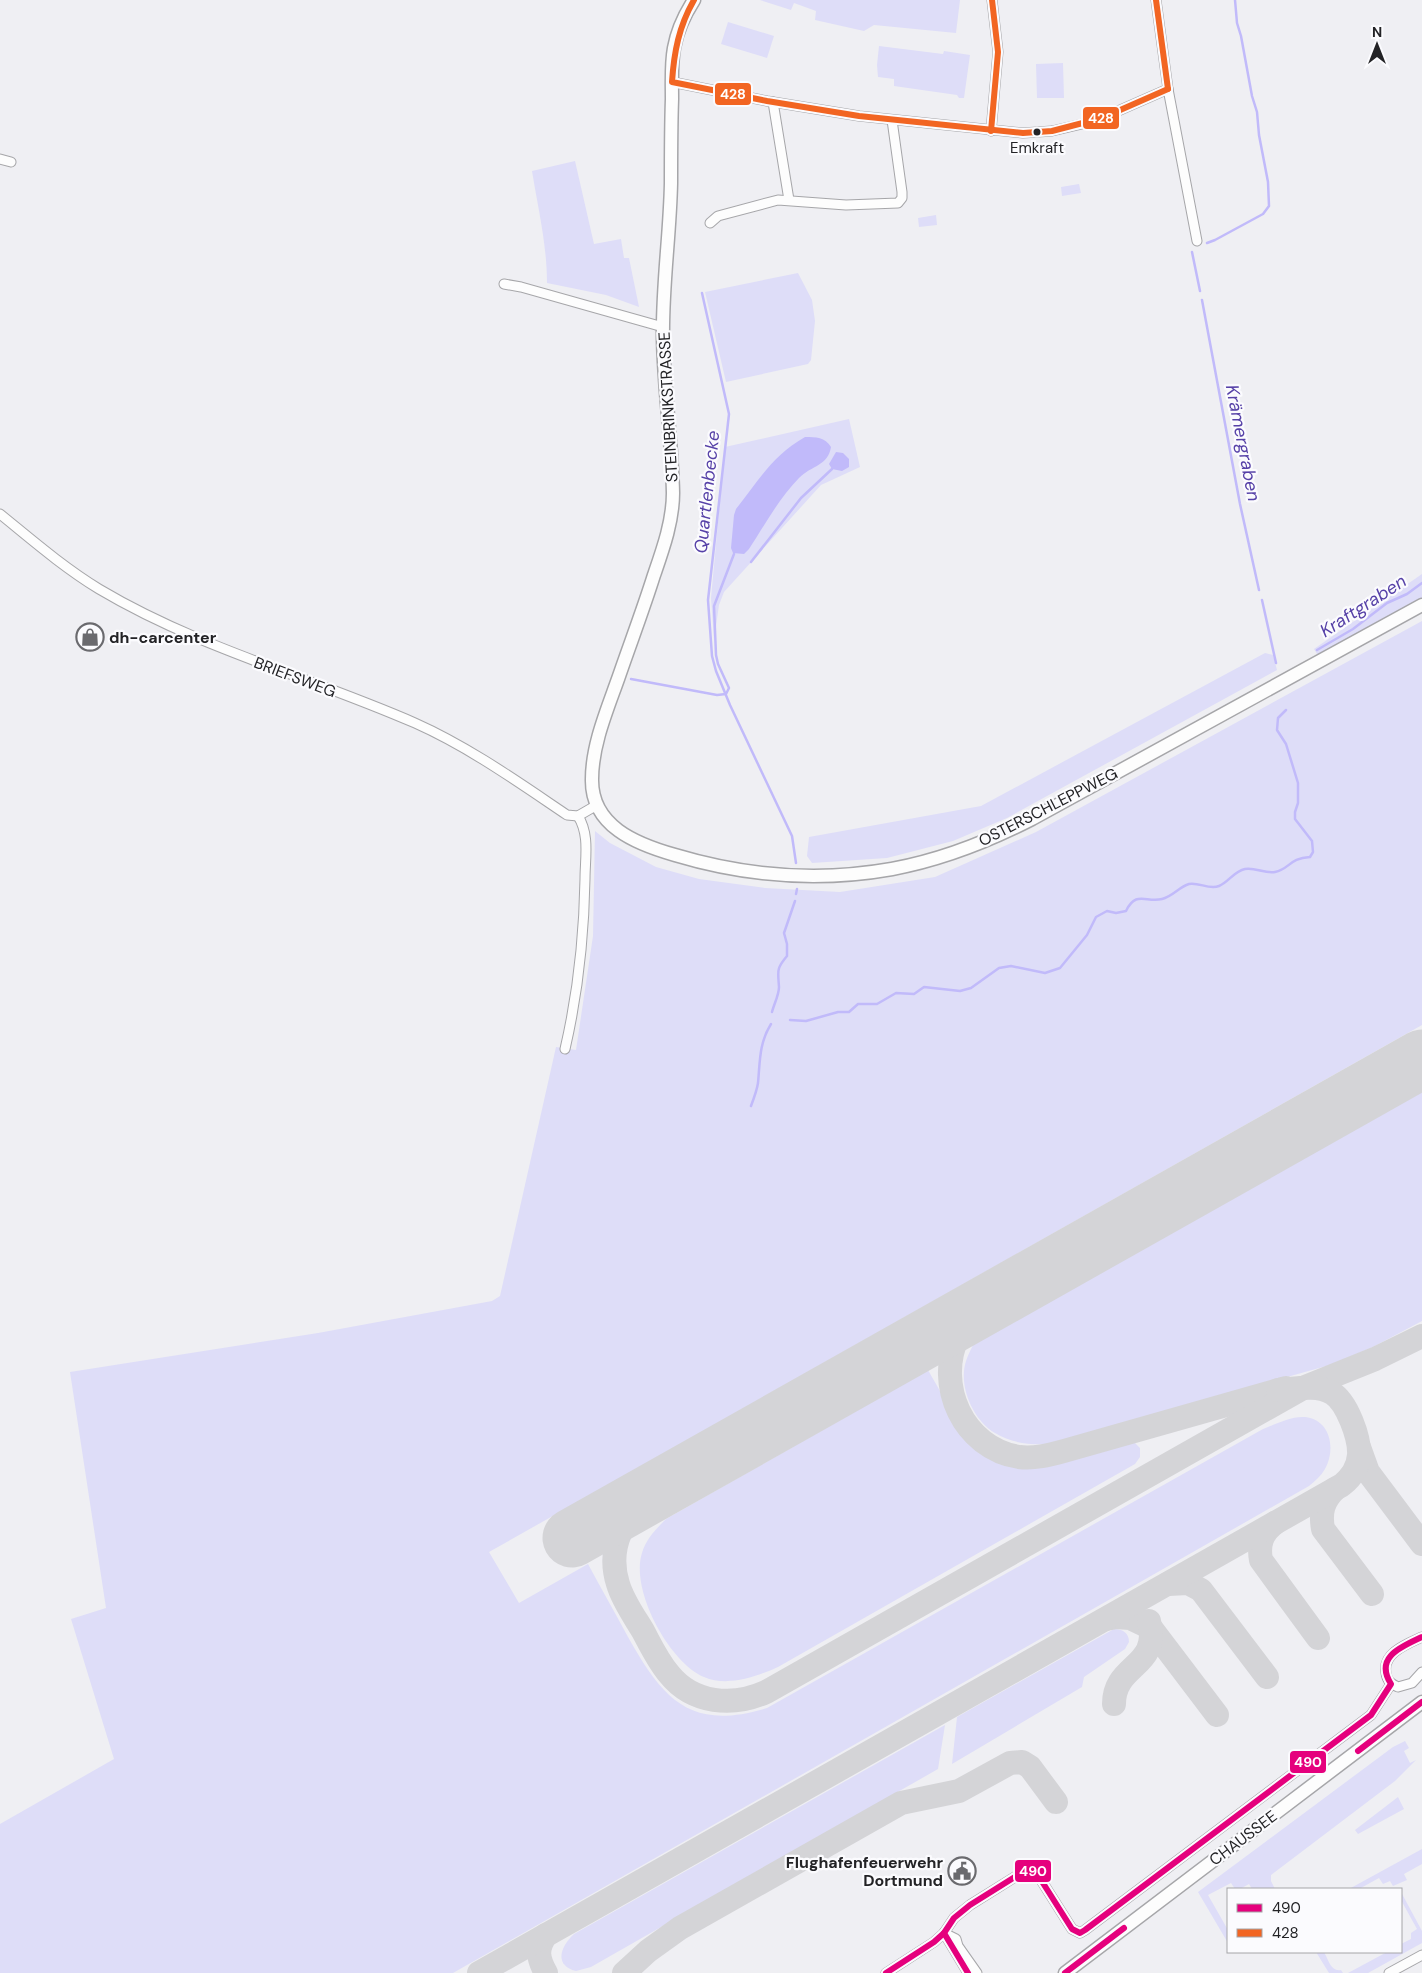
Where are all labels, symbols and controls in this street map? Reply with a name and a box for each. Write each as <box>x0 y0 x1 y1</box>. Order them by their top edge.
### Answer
north arrow <box>1352 20 1402 70</box>
text: N <box>1372 23 1382 41</box>
line badge: 428 <box>714 82 752 106</box>
text: 428 <box>720 85 746 103</box>
line badge: 428 <box>1082 106 1120 130</box>
text: 428 <box>1088 109 1114 127</box>
marker: Emkraft <box>1032 127 1042 137</box>
place label: Emkraft <box>1010 138 1064 158</box>
street label: STEINBRINKSTRASSE <box>654 331 682 483</box>
water label: Krämergraben <box>1220 383 1266 503</box>
water label: Quartlenbecke <box>689 429 725 555</box>
water label: Kraftgraben <box>1315 569 1411 643</box>
shop icon: dh-carcenter <box>75 622 105 652</box>
place label: dh-carcenter <box>109 627 217 648</box>
street label: BRIEFSWEG <box>251 652 339 702</box>
street label: OSTERSCHLEPPWEG <box>975 763 1121 851</box>
line badge: 490 <box>1289 1750 1327 1774</box>
text: 490 <box>1294 1753 1322 1771</box>
street label: CHAUSSEE <box>1205 1806 1281 1870</box>
place label: Flughafenfeuerwehr Dortmund <box>786 1852 943 1891</box>
public building icon: Flughafenfeuerwehr Dortmund <box>947 1856 977 1886</box>
line badge: 490 <box>1014 1859 1052 1883</box>
text: 490 <box>1019 1862 1047 1880</box>
legend <box>1227 1888 1402 1953</box>
text: 490 <box>1272 1898 1301 1918</box>
text: 428 <box>1272 1923 1299 1943</box>

